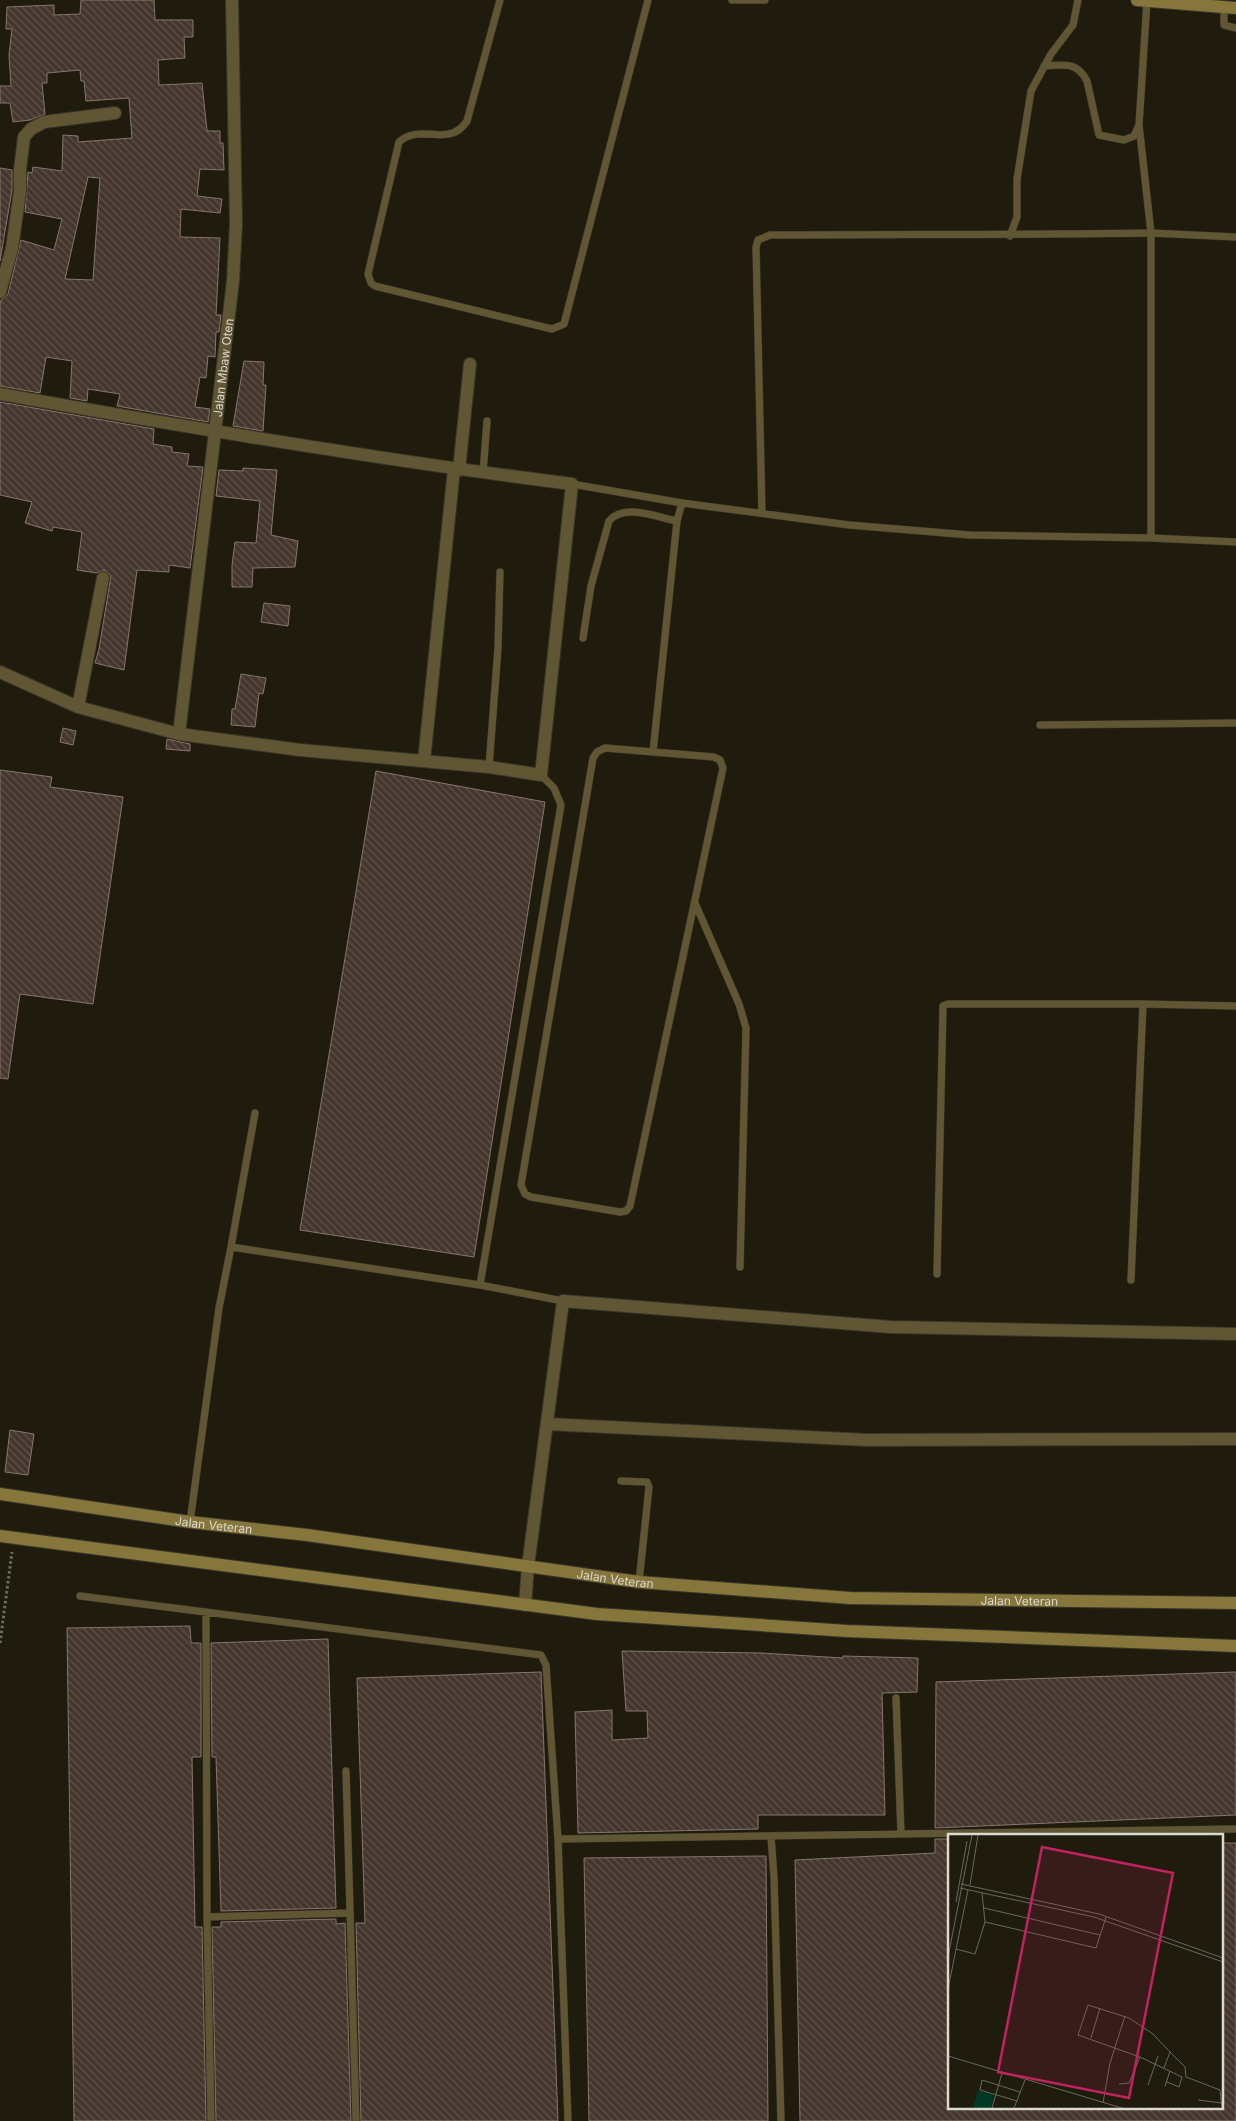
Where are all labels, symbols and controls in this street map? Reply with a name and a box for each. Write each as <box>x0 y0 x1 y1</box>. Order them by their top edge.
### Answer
street label: Jalan Mbaw Oten <box>209 318 236 418</box>
street label: Jalan Veteran <box>174 1512 253 1536</box>
street label: Jalan Veteran <box>576 1566 654 1591</box>
street label: Jalan Veteran <box>980 1592 1058 1608</box>
inset map <box>948 1834 1224 2108</box>

